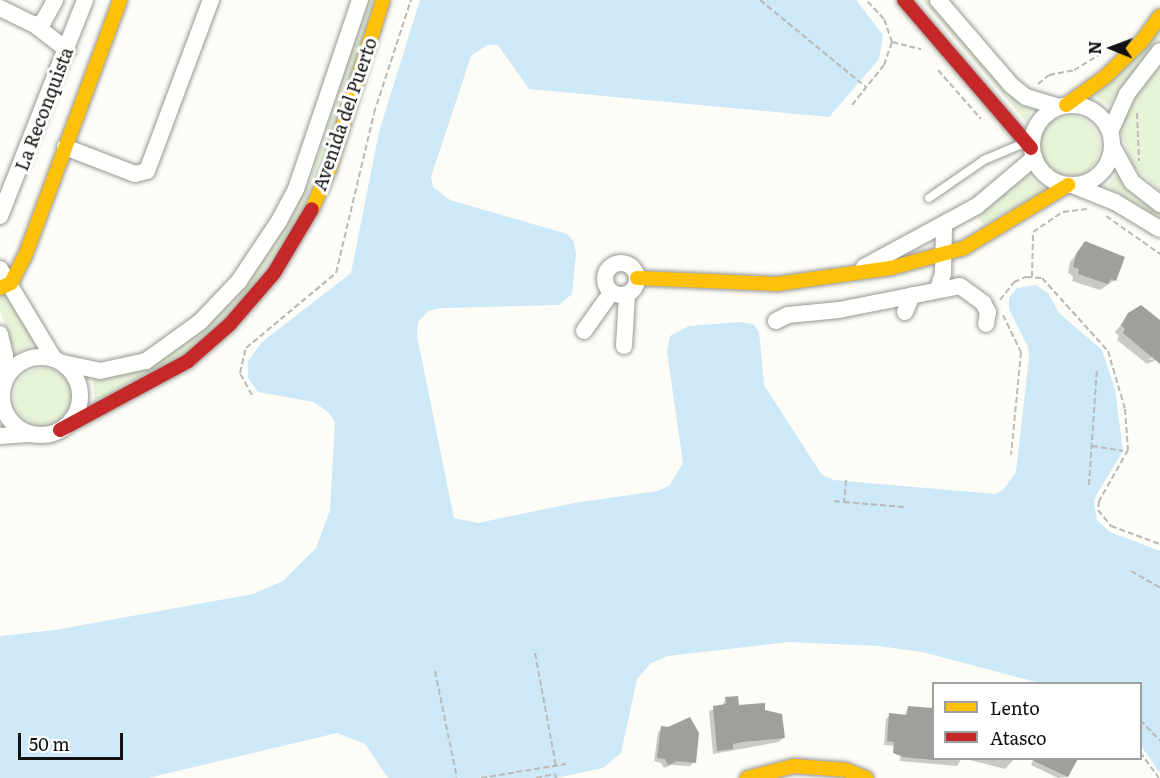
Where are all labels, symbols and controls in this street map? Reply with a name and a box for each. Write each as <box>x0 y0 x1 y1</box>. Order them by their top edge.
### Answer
north arrow <box>1082 18 1142 78</box>
street label: Avenida del Puerto <box>309 35 381 193</box>
text: N <box>1082 41 1106 55</box>
street label: La Reconquista <box>11 44 77 174</box>
legend <box>932 682 1142 760</box>
text: Lento <box>990 694 1040 721</box>
scale bar <box>21 721 126 759</box>
text: Atasco <box>990 724 1047 751</box>
text: 50 m <box>29 730 70 757</box>

